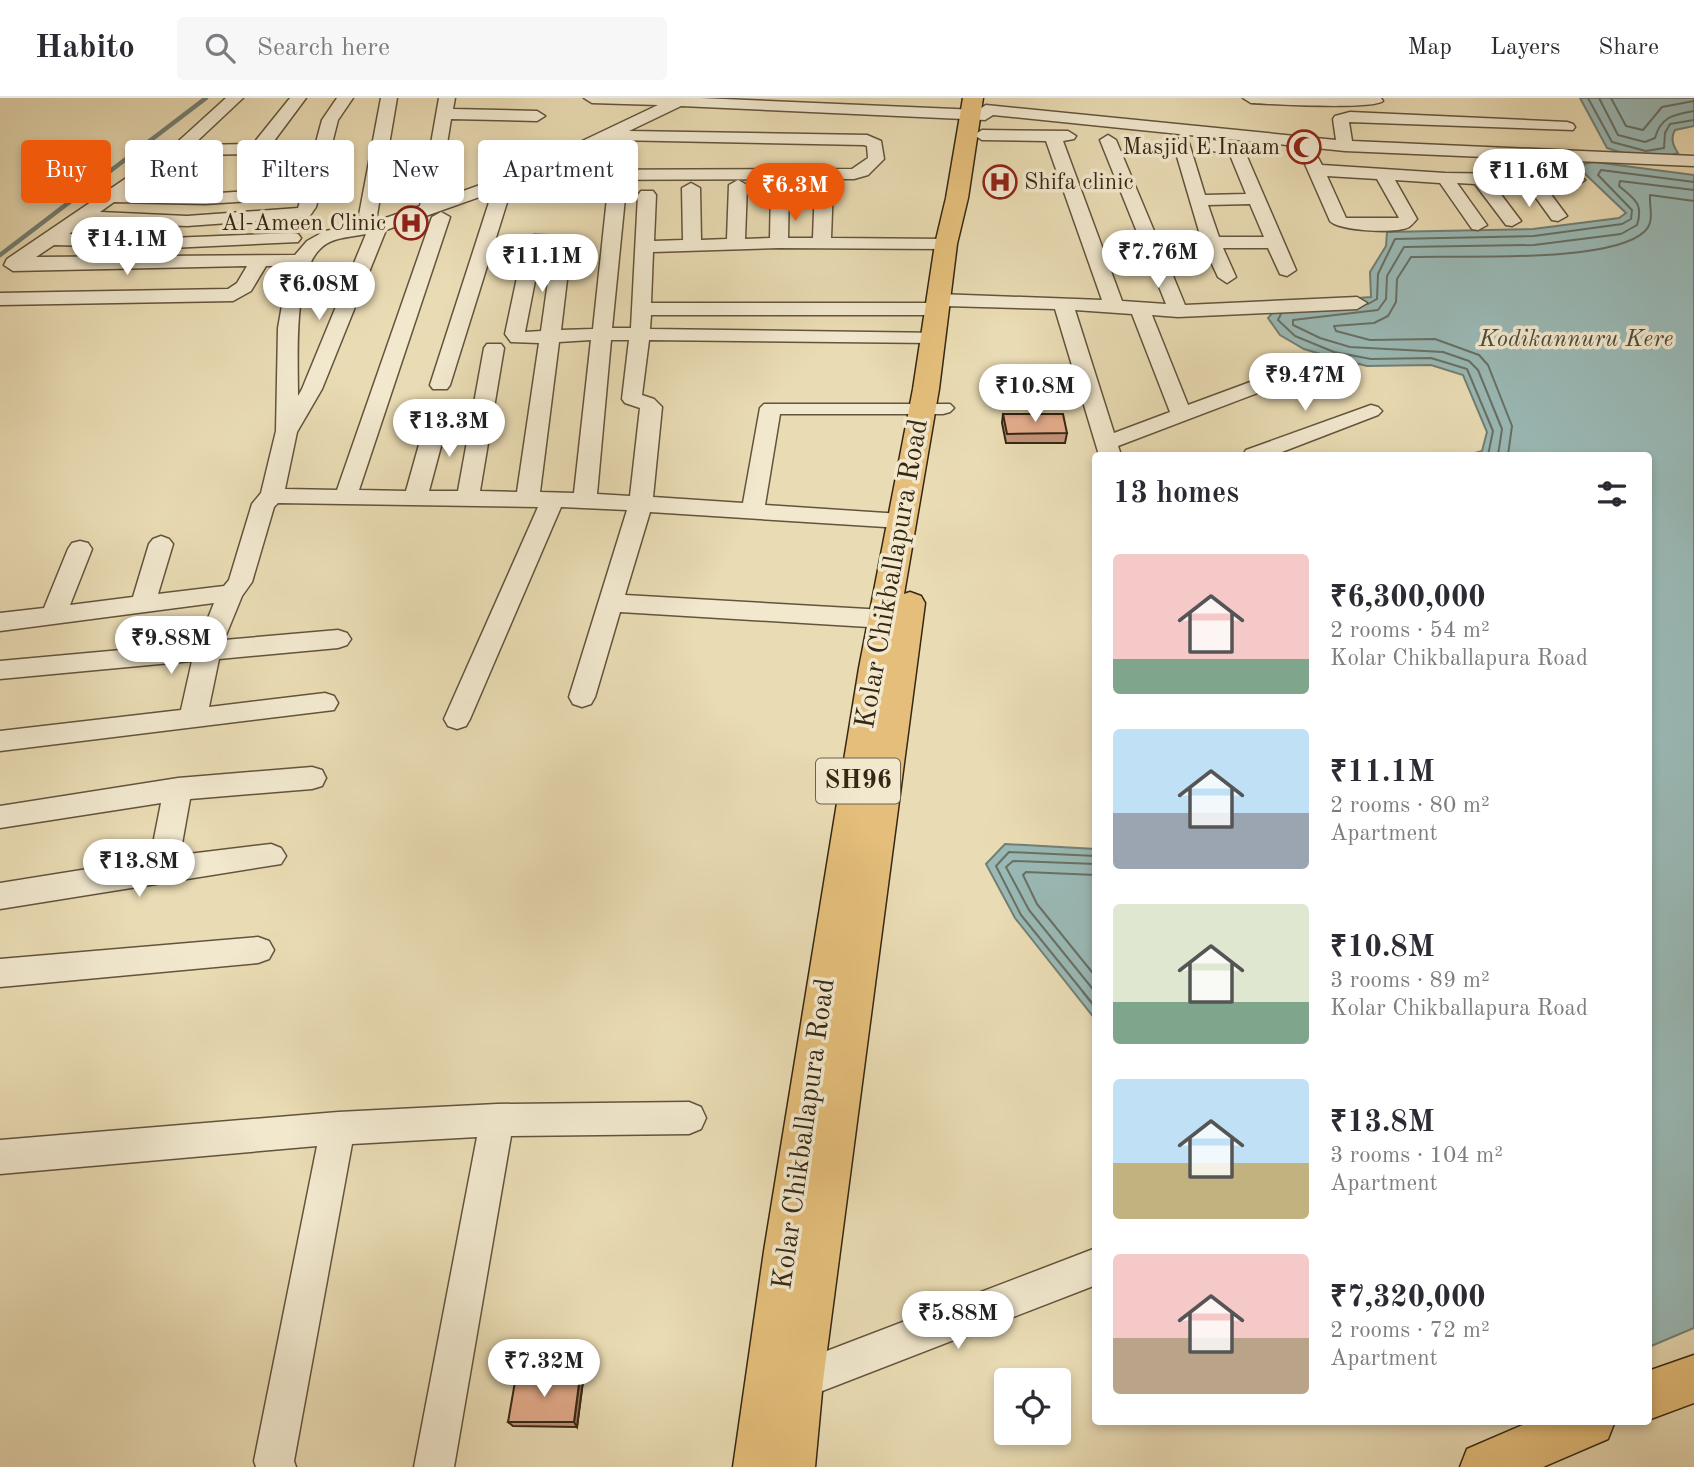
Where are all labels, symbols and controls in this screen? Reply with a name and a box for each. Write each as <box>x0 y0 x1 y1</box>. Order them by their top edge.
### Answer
search box <box>177 17 667 80</box>
icon: search <box>201 29 239 67</box>
text: Habito <box>35 32 135 65</box>
text: Search here <box>257 35 390 61</box>
text: Map <box>1408 36 1452 60</box>
text: Layers <box>1490 36 1560 60</box>
text: Share <box>1598 36 1659 60</box>
mosque icon: Masjid E Inaam <box>1285 128 1323 166</box>
place label: Masjid E Inaam <box>1123 136 1280 159</box>
chip: Buy <box>21 140 111 203</box>
chip: Rent <box>125 140 223 203</box>
chip: Filters <box>237 140 354 203</box>
chip: New <box>368 140 464 203</box>
chip: Apartment <box>478 140 638 203</box>
pin: ₹11.6M <box>1472 150 1586 209</box>
text: ₹11.6M <box>1489 160 1569 183</box>
hospital icon: Shifa clinic <box>981 163 1019 201</box>
pin: ₹6.3M <box>746 164 844 223</box>
place label: Shifa clinic <box>1024 171 1133 194</box>
text: ₹6.3M <box>762 174 828 197</box>
hospital icon: Al-Ameen Clinic <box>392 204 430 242</box>
place label: Al-Ameen Clinic <box>221 212 386 235</box>
pin: ₹14.1M <box>70 218 184 277</box>
text: ₹14.1M <box>87 228 167 251</box>
pin: ₹7.76M <box>1101 230 1215 290</box>
pin: ₹11.1M <box>485 234 599 294</box>
text: ₹7.76M <box>1118 241 1198 264</box>
text: ₹11.1M <box>502 245 582 268</box>
pin: ₹6.08M <box>262 262 376 322</box>
text: ₹6.08M <box>279 273 359 296</box>
water label: Kodikannuru Kere <box>1478 328 1674 352</box>
pin: ₹9.47M <box>1248 354 1362 413</box>
pin: ₹10.8M <box>978 364 1092 424</box>
text: ₹9.47M <box>1265 364 1345 387</box>
text: ₹10.8M <box>995 375 1075 398</box>
pin: ₹13.3M <box>392 400 506 459</box>
text: ₹13.3M <box>409 410 489 433</box>
street label: Kolar Chikballapura Road <box>852 417 934 731</box>
icon: filters <box>1593 475 1631 513</box>
text: 13 homes <box>1113 479 1239 509</box>
icon: home <box>1169 582 1253 666</box>
text: ₹6,300,000 <box>1330 583 1486 613</box>
pin: ₹9.88M <box>114 616 228 676</box>
text: 2 rooms · 54 m² <box>1330 619 1490 642</box>
text: ₹9.88M <box>131 627 211 650</box>
text: Kolar Chikballapura Road <box>1330 647 1588 670</box>
icon: home <box>1169 757 1253 841</box>
road number: SH96 <box>816 758 900 804</box>
text: ₹11.1M <box>1330 758 1434 788</box>
text: 2 rooms · 80 m² <box>1330 794 1490 817</box>
text: Apartment <box>1330 822 1438 845</box>
pin: ₹13.8M <box>82 840 196 899</box>
text: ₹13.8M <box>99 850 179 873</box>
icon: home <box>1169 932 1253 1016</box>
text: ₹10.8M <box>1330 933 1434 963</box>
text: 3 rooms · 89 m² <box>1330 969 1490 992</box>
street label: Kolar Chikballapura Road <box>769 977 841 1291</box>
text: Kolar Chikballapura Road <box>1330 997 1588 1020</box>
icon: home <box>1169 1107 1253 1191</box>
text: ₹13.8M <box>1330 1108 1434 1138</box>
text: 3 rooms · 104 m² <box>1330 1144 1503 1167</box>
text: Apartment <box>1330 1172 1438 1195</box>
icon: home <box>1169 1282 1253 1366</box>
text: ₹7,320,000 <box>1330 1283 1486 1313</box>
pin: ₹5.88M <box>901 1292 1015 1351</box>
text: ₹5.88M <box>918 1302 998 1325</box>
text: 2 rooms · 72 m² <box>1330 1319 1490 1342</box>
pin: ₹7.32M <box>487 1340 601 1399</box>
text: Apartment <box>1330 1347 1438 1370</box>
text: ₹7.32M <box>504 1350 584 1373</box>
map controls <box>994 1368 1071 1445</box>
button: locate <box>994 1368 1071 1445</box>

